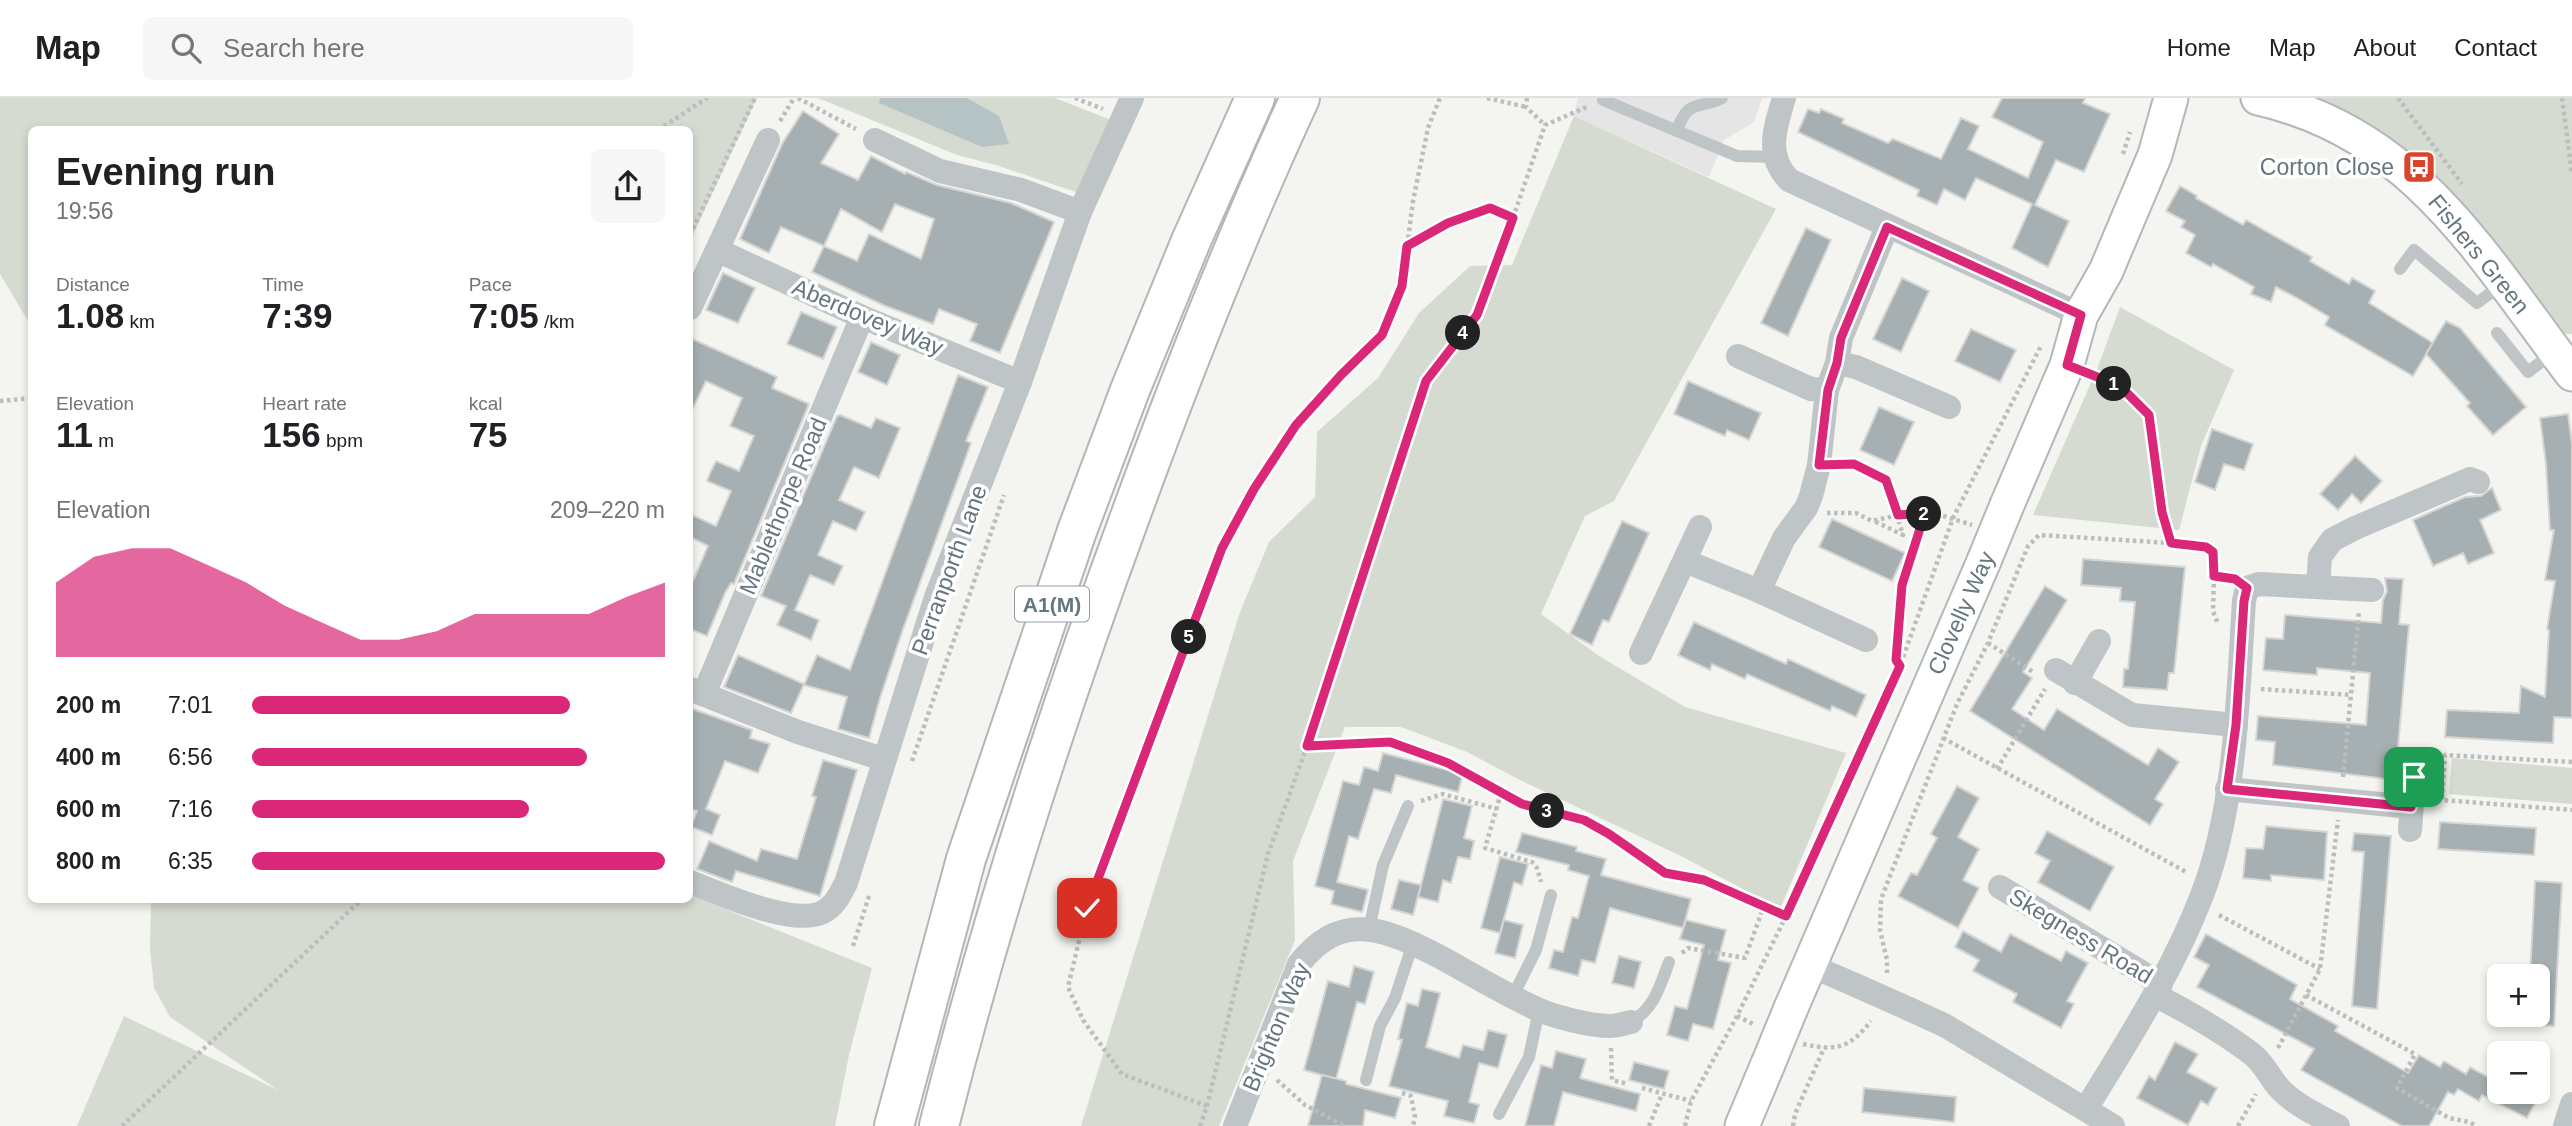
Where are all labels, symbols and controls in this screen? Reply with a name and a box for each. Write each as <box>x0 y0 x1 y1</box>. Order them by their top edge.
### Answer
search box <box>143 17 633 80</box>
text: Map <box>35 29 101 66</box>
icon: search <box>167 29 205 67</box>
text: Search here <box>223 33 365 63</box>
text: Home <box>2167 34 2231 61</box>
text: Map <box>2269 34 2316 61</box>
text: About <box>2354 34 2416 61</box>
text: Contact <box>2454 34 2537 61</box>
bus stop icon: Corton Close <box>2400 148 2438 186</box>
button: share <box>591 149 665 223</box>
text: Evening run <box>56 151 276 193</box>
place label: Corton Close <box>2260 154 2394 180</box>
street label: Fishers Green <box>2423 189 2535 319</box>
text: 19:56 <box>56 198 114 224</box>
street label: Aberdovey Way <box>789 273 948 361</box>
text: Distance <box>56 274 130 295</box>
text: Time <box>262 274 304 295</box>
text: Pace <box>469 274 512 295</box>
text: 1.08 <box>56 296 124 335</box>
text: 7:39 <box>262 296 332 335</box>
text: 7:05 <box>469 296 539 335</box>
text: km <box>124 311 155 332</box>
text: /km <box>539 311 575 332</box>
pin: 4 <box>1446 316 1480 350</box>
text: 4 <box>1457 322 1468 343</box>
pin: 1 <box>2096 366 2132 402</box>
text: 1 <box>2108 373 2119 394</box>
text: Elevation <box>56 393 134 414</box>
text: Heart rate <box>262 393 347 414</box>
text: kcal <box>469 393 502 414</box>
street label: Mablethorpe Road <box>734 414 832 598</box>
text: 11 <box>56 415 93 454</box>
text: 156 <box>262 415 321 454</box>
text: 75 <box>469 415 508 454</box>
text: m <box>93 430 114 451</box>
text: bpm <box>321 430 363 451</box>
street label: Perranporth Lane <box>906 481 992 659</box>
pin: 2 <box>1906 496 1941 532</box>
text: Elevation <box>56 497 151 523</box>
text: 209–220 m <box>550 497 665 523</box>
text: 2 <box>1918 503 1929 524</box>
street label: Clovelly Way <box>1922 547 2000 679</box>
road number: A1(M) <box>1015 587 1089 622</box>
pin: 5 <box>1172 620 1206 654</box>
text: 5 <box>1183 626 1194 647</box>
text: 200 m <box>56 692 121 718</box>
text: 7:01 <box>168 692 213 718</box>
text: 400 m <box>56 744 121 770</box>
text: 6:56 <box>168 744 213 770</box>
pin <box>2384 747 2444 807</box>
icon: arrive <box>2395 758 2433 796</box>
pin: 3 <box>1530 794 1564 828</box>
text: 600 m <box>56 796 121 822</box>
text: 7:16 <box>168 796 213 822</box>
text: 3 <box>1541 800 1552 821</box>
text: 800 m <box>56 848 121 874</box>
text: 6:35 <box>168 848 213 874</box>
pin <box>1057 878 1117 938</box>
street label: Skegness Road <box>2005 883 2157 989</box>
icon: check <box>1068 889 1106 927</box>
street label: Brighton Way <box>1237 958 1315 1095</box>
map controls <box>2487 964 2550 1104</box>
button: + <box>2487 964 2550 1027</box>
button: − <box>2487 1041 2550 1104</box>

